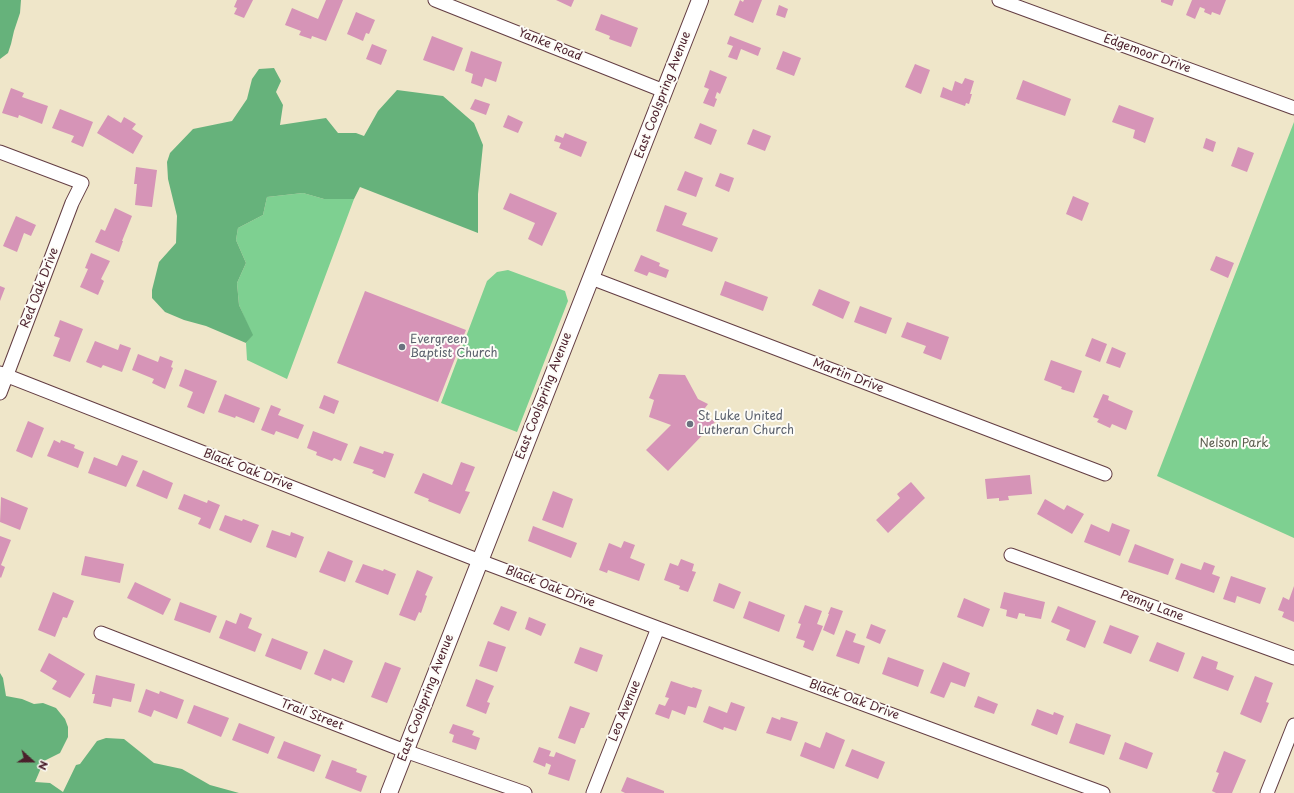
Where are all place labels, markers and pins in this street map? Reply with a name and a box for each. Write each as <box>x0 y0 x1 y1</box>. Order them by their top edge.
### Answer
place label: Evergreen Baptist Church <box>410 333 497 361</box>
marker: Evergreen Baptist Church <box>397 342 407 352</box>
place label: St Luke United Lutheran Church <box>698 410 794 438</box>
marker: St Luke United Lutheran Church <box>685 419 695 429</box>

